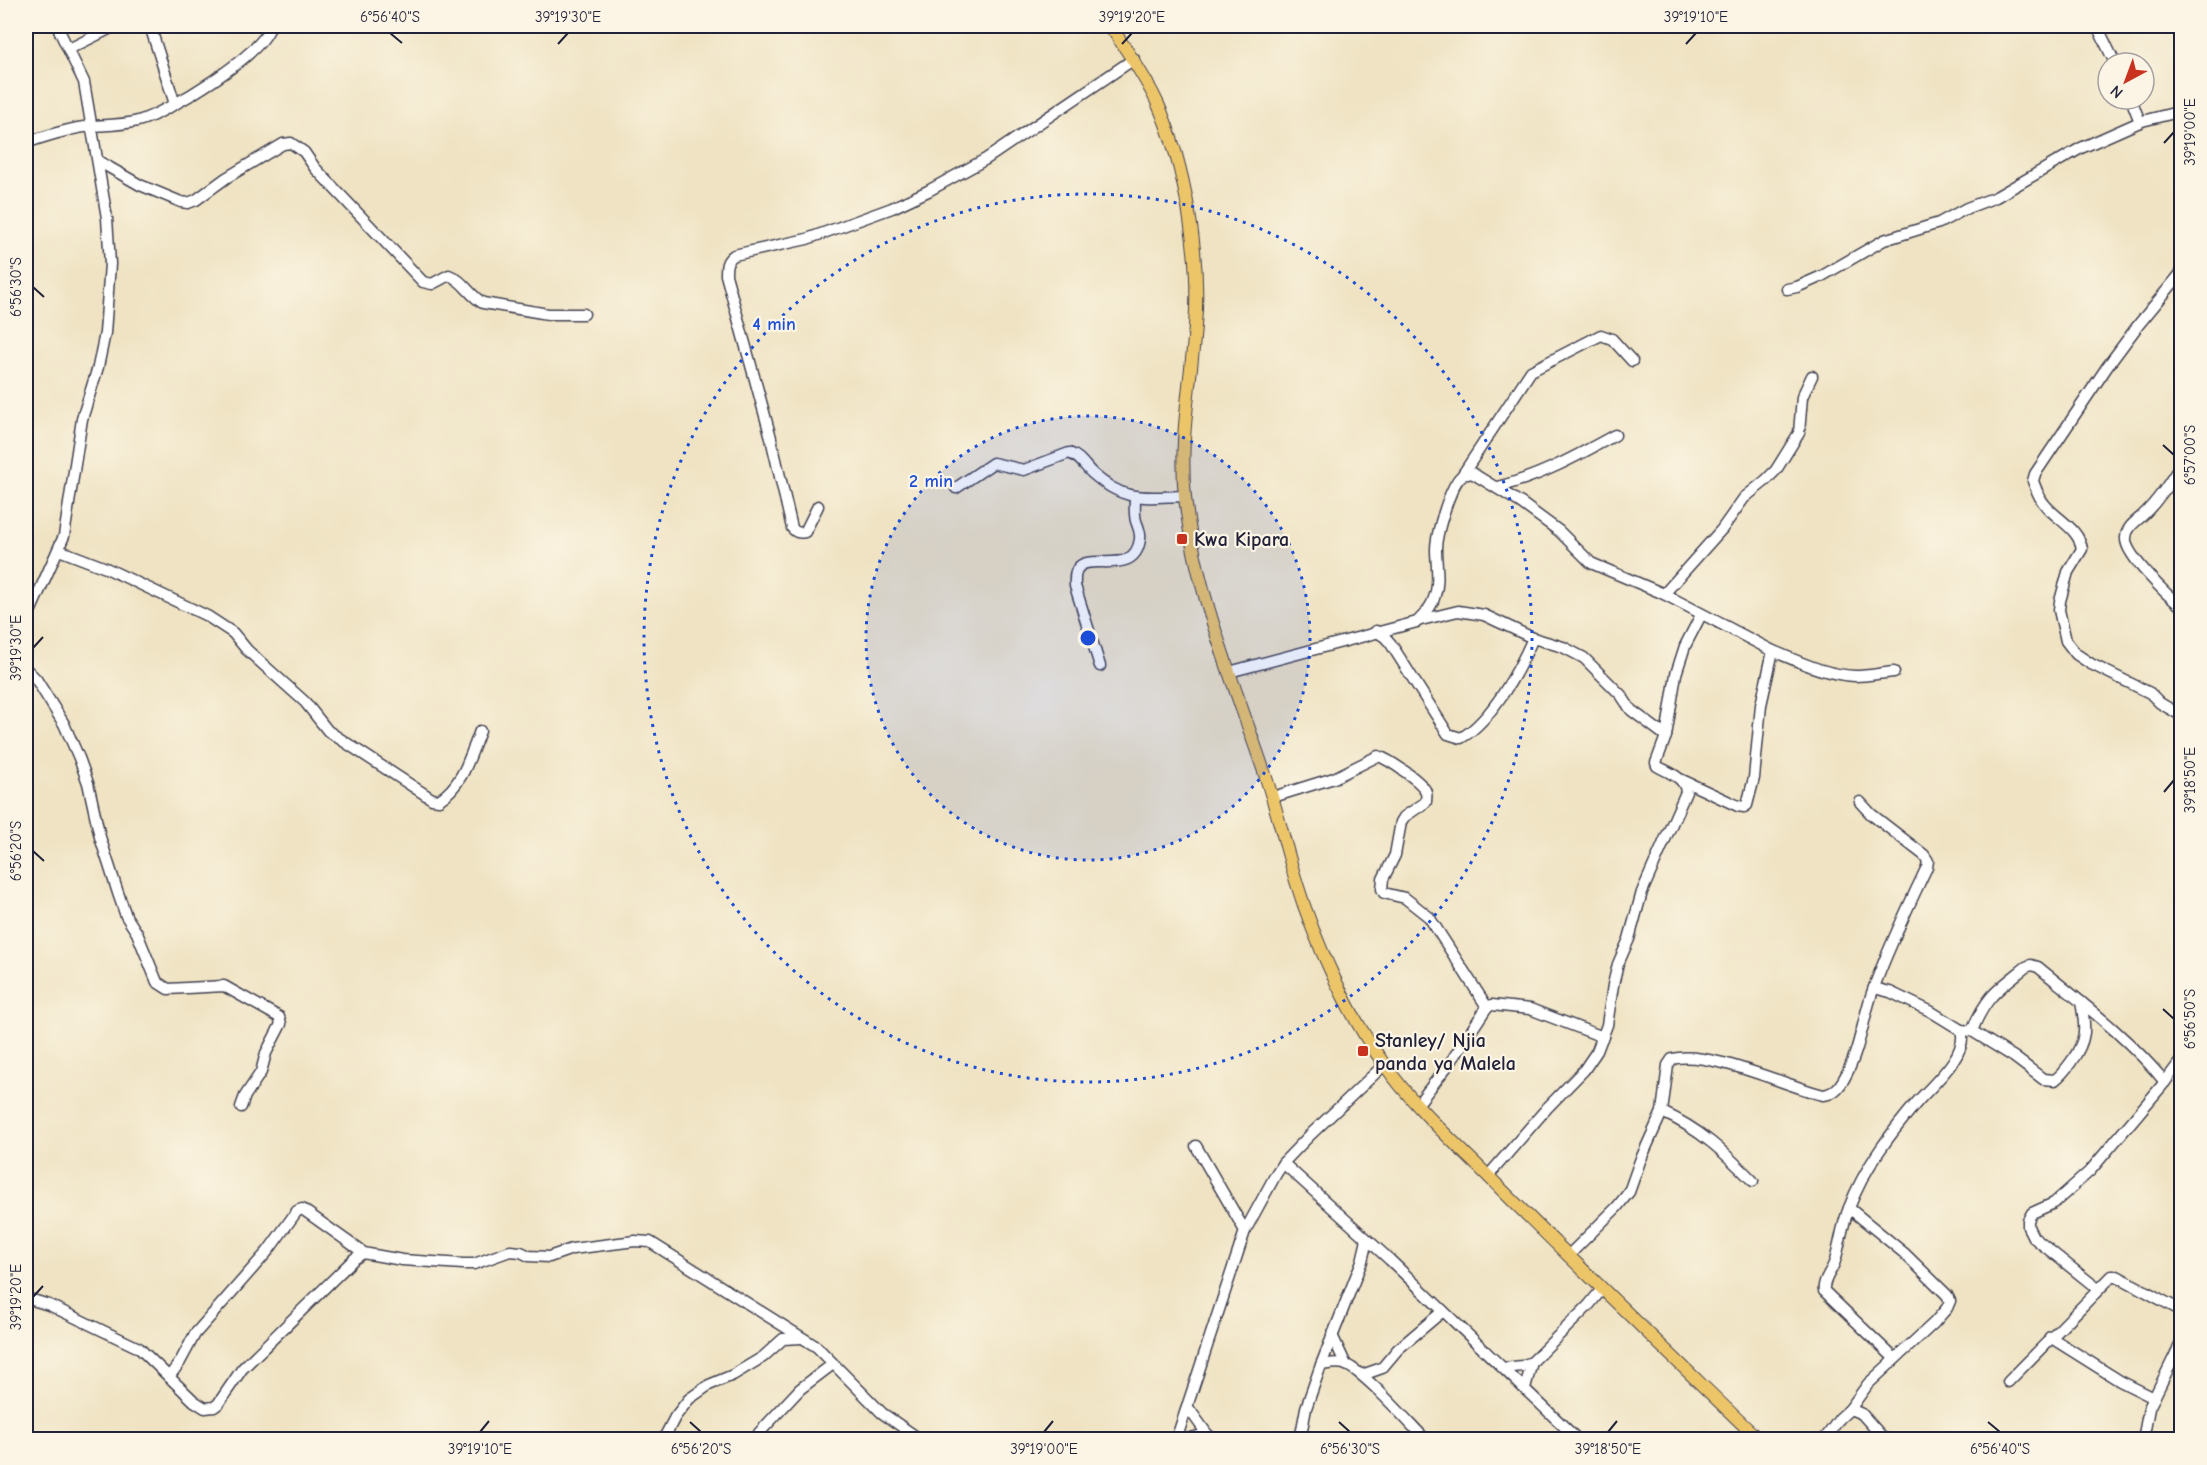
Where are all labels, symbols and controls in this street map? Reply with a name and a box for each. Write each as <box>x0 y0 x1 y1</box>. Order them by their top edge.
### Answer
text: 6°56'40"S <box>360 8 420 26</box>
text: 39°19'30"E <box>535 8 601 26</box>
text: 39°19'20"E <box>1099 8 1165 26</box>
text: 39°19'10"E <box>1664 8 1728 26</box>
north arrow <box>2096 51 2156 111</box>
text: N <box>2107 81 2127 102</box>
text: 39°19'00"E <box>2181 98 2199 166</box>
text: 6°56'30"S <box>7 257 25 317</box>
text: 4 min <box>752 314 796 335</box>
text: 6°57'00"S <box>2181 425 2199 485</box>
text: 2 min <box>909 471 953 492</box>
place label: Kwa Kipara <box>1194 528 1289 551</box>
marker: Kwa Kipara <box>1175 532 1189 546</box>
text: 39°19'30"E <box>7 615 25 681</box>
centre of rings <box>1078 628 1098 648</box>
text: 39°18'50"E <box>2181 747 2199 813</box>
text: 6°56'20"S <box>7 821 25 881</box>
text: 6°56'50"S <box>2181 989 2199 1049</box>
place label: Stanley/ Njia panda ya Malela <box>1375 1029 1516 1075</box>
marker: Stanley/ Njia panda ya Malela <box>1356 1044 1370 1058</box>
text: 39°19'20"E <box>7 1264 25 1330</box>
text: 39°19'10"E <box>448 1440 512 1458</box>
text: 6°56'20"S <box>671 1440 731 1458</box>
text: 39°19'00"E <box>1010 1440 1078 1458</box>
text: 6°56'30"S <box>1320 1440 1380 1458</box>
text: 39°18'50"E <box>1575 1440 1641 1458</box>
text: 6°56'40"S <box>1970 1440 2030 1458</box>

